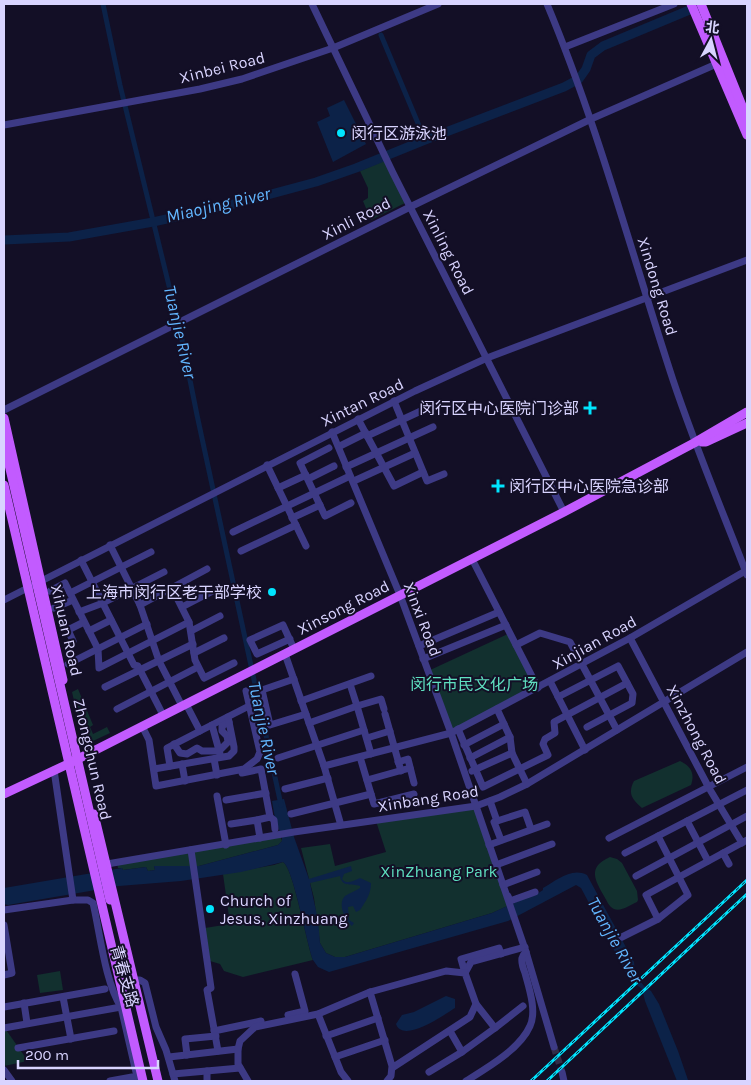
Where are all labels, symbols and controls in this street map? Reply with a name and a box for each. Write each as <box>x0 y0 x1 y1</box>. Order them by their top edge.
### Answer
north arrow <box>686 15 736 65</box>
text: 北 <box>705 18 721 37</box>
street label: Xinbei Road <box>177 48 267 87</box>
place label: 闵行区游泳池 <box>351 124 447 143</box>
marker: 闵行区游泳池 <box>335 127 347 139</box>
water label: Miaojing River <box>164 182 273 228</box>
street label: Xinli Road <box>319 193 394 244</box>
street label: Xinling Road <box>419 206 478 298</box>
street label: Xindong Road <box>633 234 682 338</box>
water label: Tuanjie River <box>159 283 202 382</box>
street label: Xintan Road <box>318 374 407 431</box>
place label: 闵行区中心医院门诊部 <box>419 399 579 418</box>
marker: 闵行区中心医院门诊部 <box>583 401 597 415</box>
place label: 闵行区中心医院急诊部 <box>509 477 669 496</box>
marker: 闵行区中心医院急诊部 <box>491 479 505 493</box>
street label: Xinsong Road <box>294 576 393 639</box>
street label: Xinxi Road <box>400 579 445 659</box>
street label: Xihuan Road <box>47 582 86 678</box>
place label: 上海市闵行区老干部学校 <box>86 583 262 602</box>
marker: 上海市闵行区老干部学校 <box>266 586 278 598</box>
street label: Xinjian Road <box>549 611 640 673</box>
park label: 闵行市民文化广场 <box>410 675 538 694</box>
water label: Tuanjie River <box>243 679 285 778</box>
street label: Xinzhong Road <box>662 681 731 787</box>
street label: Zhongchun Road <box>69 696 116 822</box>
street label: Xinbang Road <box>376 781 480 816</box>
park label: XinZhuang Park <box>380 862 498 881</box>
place label: Church of Jesus, Xinzhuang <box>220 891 347 928</box>
water label: Tuanjie River <box>582 893 648 988</box>
marker: Church of Jesus, Xinzhuang <box>204 903 216 915</box>
street label: 青春支路 <box>107 943 142 1010</box>
scale bar <box>18 1038 158 1070</box>
text: 200 m <box>25 1046 69 1064</box>

